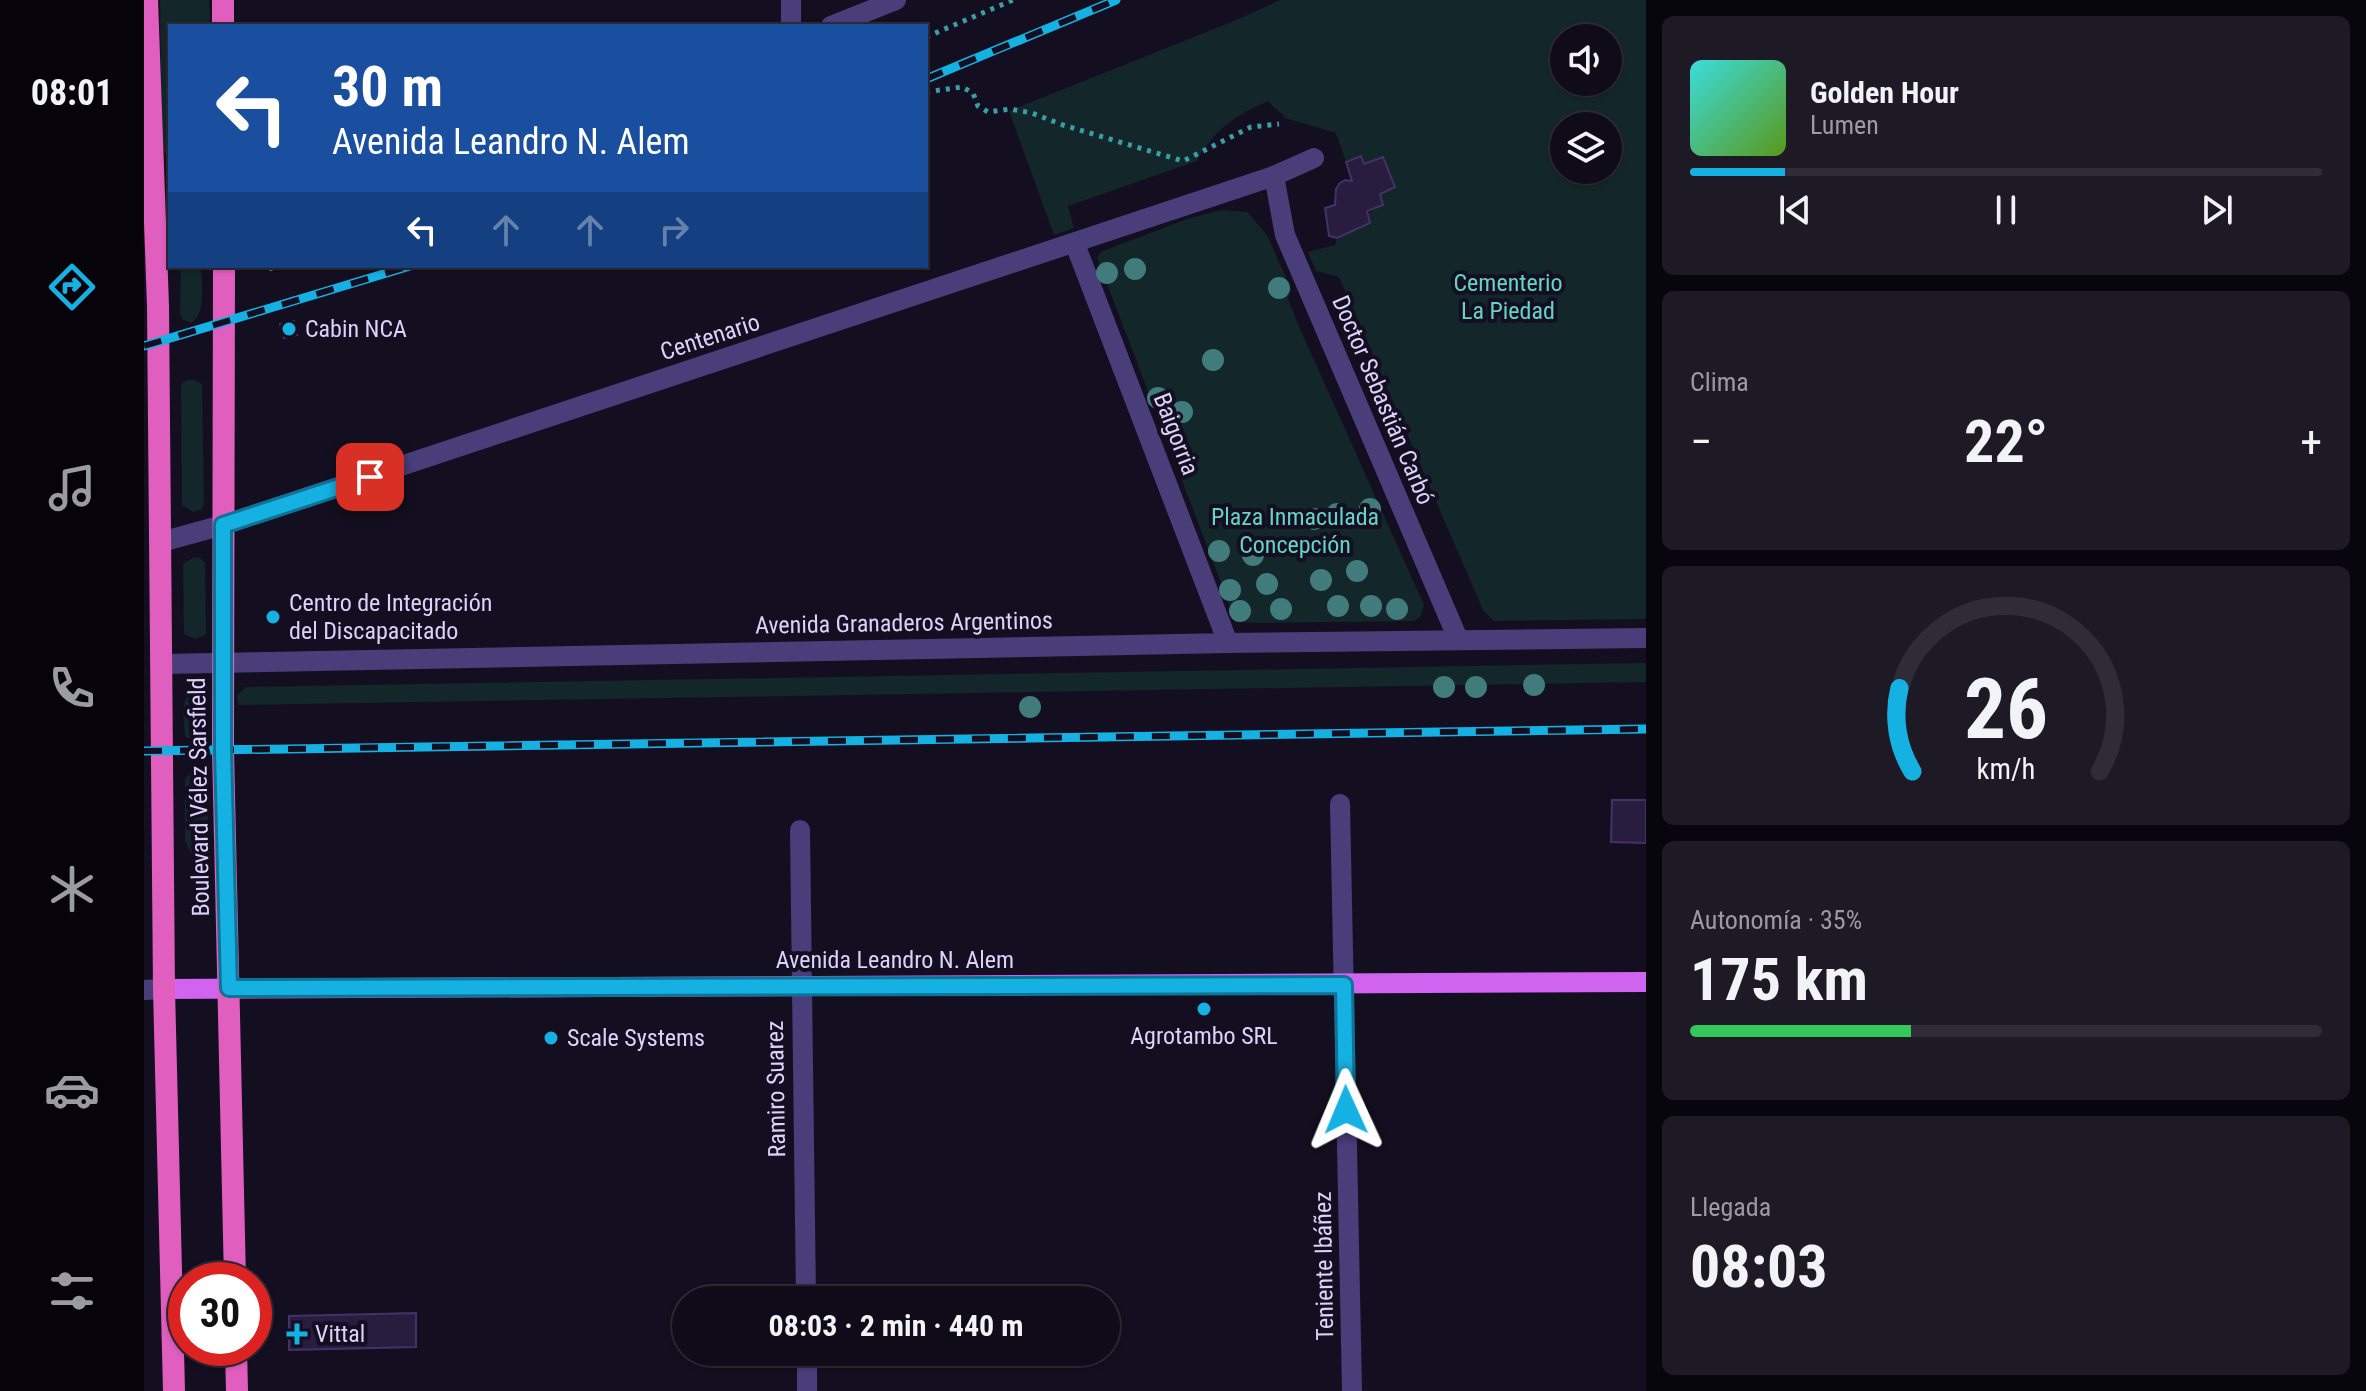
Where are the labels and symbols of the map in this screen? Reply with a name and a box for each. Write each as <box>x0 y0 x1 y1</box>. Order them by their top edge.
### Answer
park label: Cementerio La Piedad <box>1453 269 1563 325</box>
street label: Doctor Sebastián Carbó <box>1326 291 1440 509</box>
street label: Centenario <box>657 308 763 366</box>
place label: Cabin NCA <box>305 315 407 343</box>
marker: Cabin NCA <box>280 320 298 338</box>
street label: Baigorria <box>1148 389 1204 479</box>
pin <box>336 443 404 511</box>
park label: Plaza Inmaculada Concepción <box>1211 503 1379 559</box>
place label: Centro de Integración del Discapacitado <box>289 589 492 645</box>
street label: Avenida Granaderos Argentinos <box>755 606 1053 640</box>
marker: Centro de Integración del Discapacitado <box>264 608 282 626</box>
street label: Boulevard Vélez Sarsfield <box>183 677 215 917</box>
street label: Avenida Leandro N. Alem <box>776 946 1014 974</box>
marker: Agrotambo SRL <box>1195 1000 1213 1018</box>
street label: Ramiro Suarez <box>761 1020 791 1158</box>
place label: Agrotambo SRL <box>1130 1022 1278 1050</box>
place label: Scale Systems <box>567 1024 705 1052</box>
marker: Scale Systems <box>542 1029 560 1047</box>
position arrow <box>1304 1068 1388 1152</box>
street label: Teniente Ibáñez <box>1309 1191 1339 1341</box>
speed limit sign: 30 <box>168 1262 272 1366</box>
place label: Vittal <box>315 1320 365 1348</box>
marker: Vittal <box>286 1323 308 1345</box>

